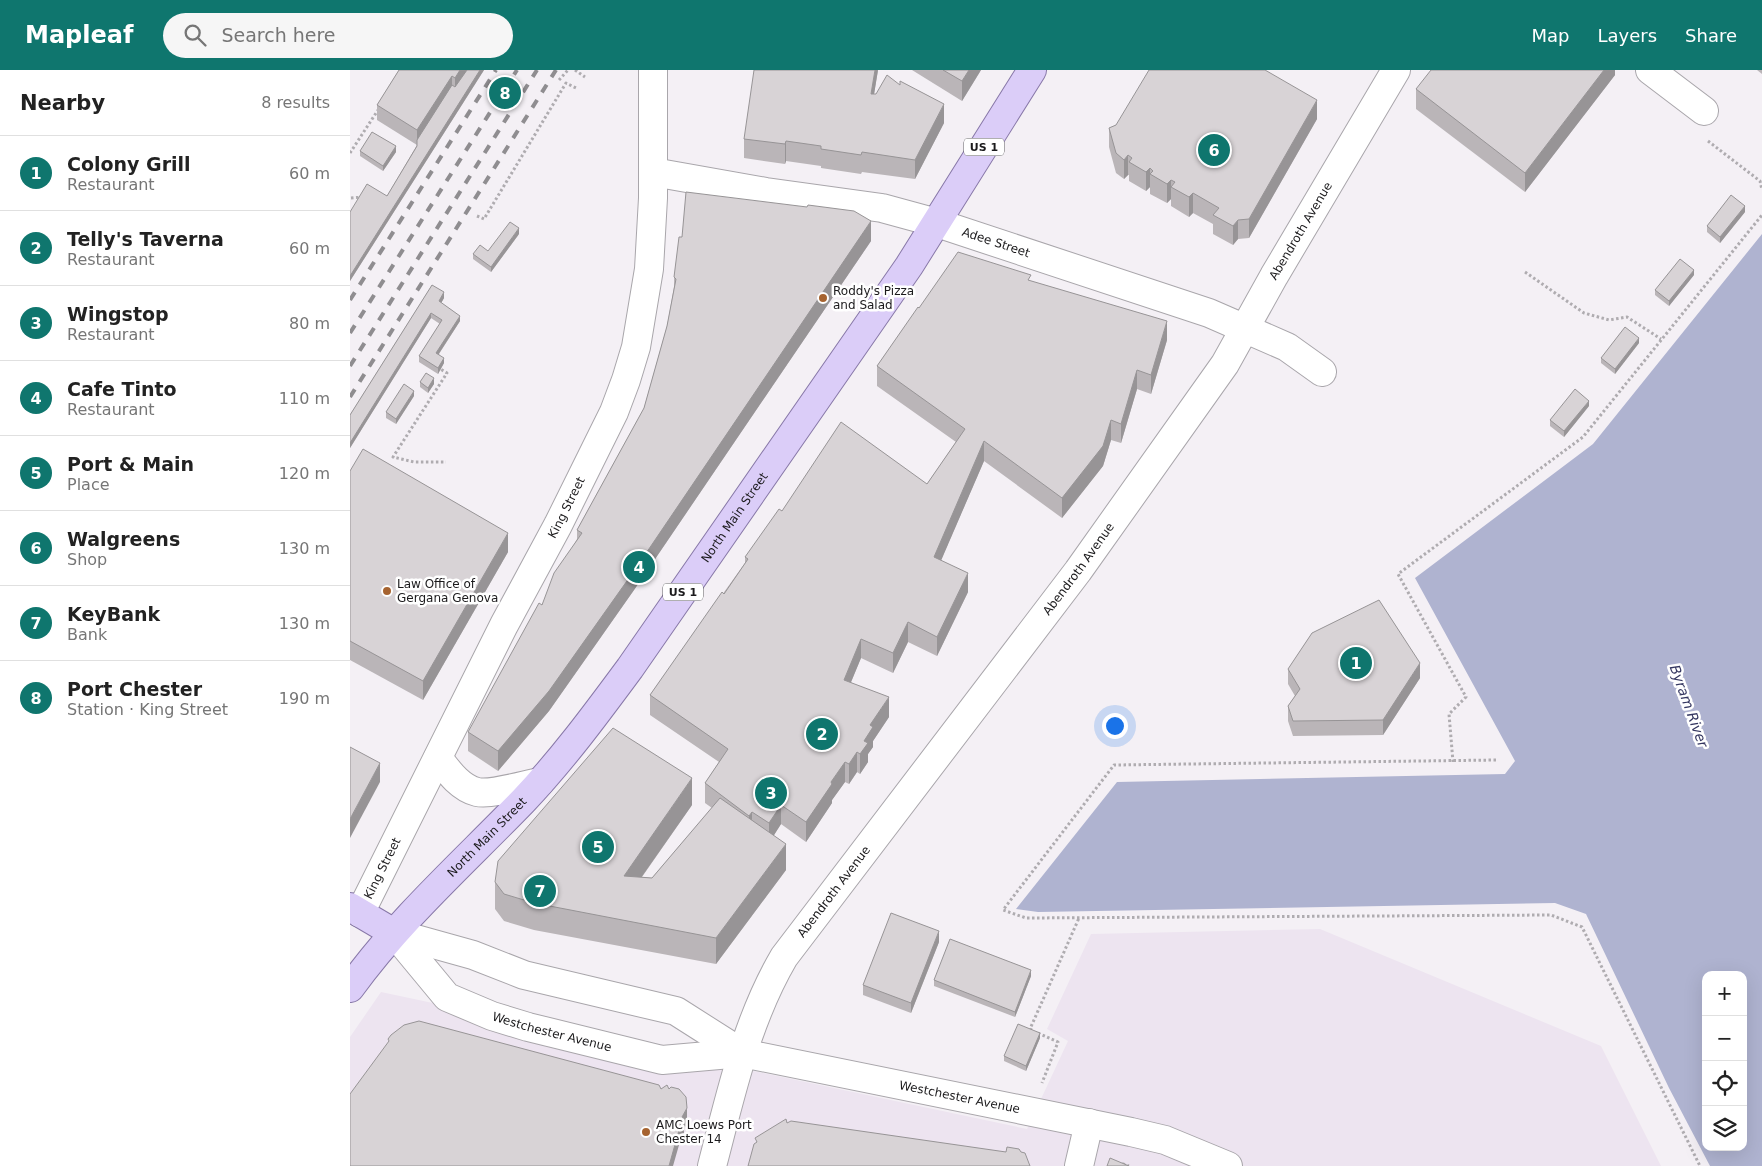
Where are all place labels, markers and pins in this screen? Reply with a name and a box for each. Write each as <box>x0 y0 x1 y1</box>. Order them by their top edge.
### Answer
pin: 8 <box>489 74 521 112</box>
pin: 6 <box>1198 131 1230 169</box>
place label: Roddy's Pizza and Salad <box>833 284 914 312</box>
marker: Roddy's Pizza and Salad <box>817 292 829 304</box>
pin: 4 <box>623 548 655 586</box>
place label: Law Office of Gergana Genova <box>397 577 498 605</box>
marker: Law Office of Gergana Genova <box>381 585 393 597</box>
pin: 1 <box>1340 644 1372 682</box>
pin: 2 <box>806 715 838 753</box>
pin: 3 <box>755 774 787 812</box>
pin: 5 <box>582 828 614 866</box>
pin: 7 <box>524 872 556 910</box>
place label: AMC Loews Port Chester 14 <box>656 1118 752 1146</box>
marker: AMC Loews Port Chester 14 <box>640 1126 652 1138</box>

